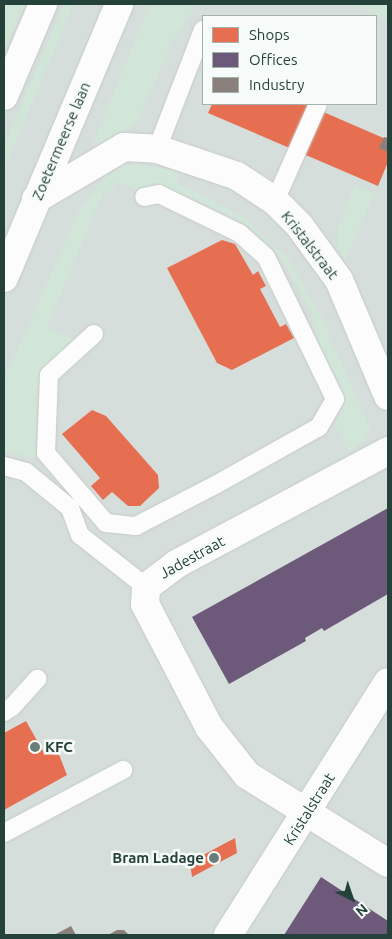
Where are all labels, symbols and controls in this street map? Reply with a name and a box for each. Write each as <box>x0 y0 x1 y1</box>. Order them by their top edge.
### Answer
legend <box>202 15 377 105</box>
text: Shops <box>249 26 290 43</box>
text: Offices <box>249 51 297 68</box>
text: Industry <box>249 76 304 93</box>
street label: Zoetermeerse laan <box>28 79 94 203</box>
street label: Kristalstraat <box>278 207 342 283</box>
street label: Jadestraat <box>156 532 228 582</box>
place label: KFC <box>45 738 73 756</box>
marker: KFC <box>29 741 41 753</box>
street label: Kristalstraat <box>280 770 338 848</box>
place label: Bram Ladage <box>112 849 204 867</box>
marker: Bram Ladage <box>208 852 220 864</box>
north arrow <box>327 874 377 924</box>
text: N <box>353 901 371 920</box>

